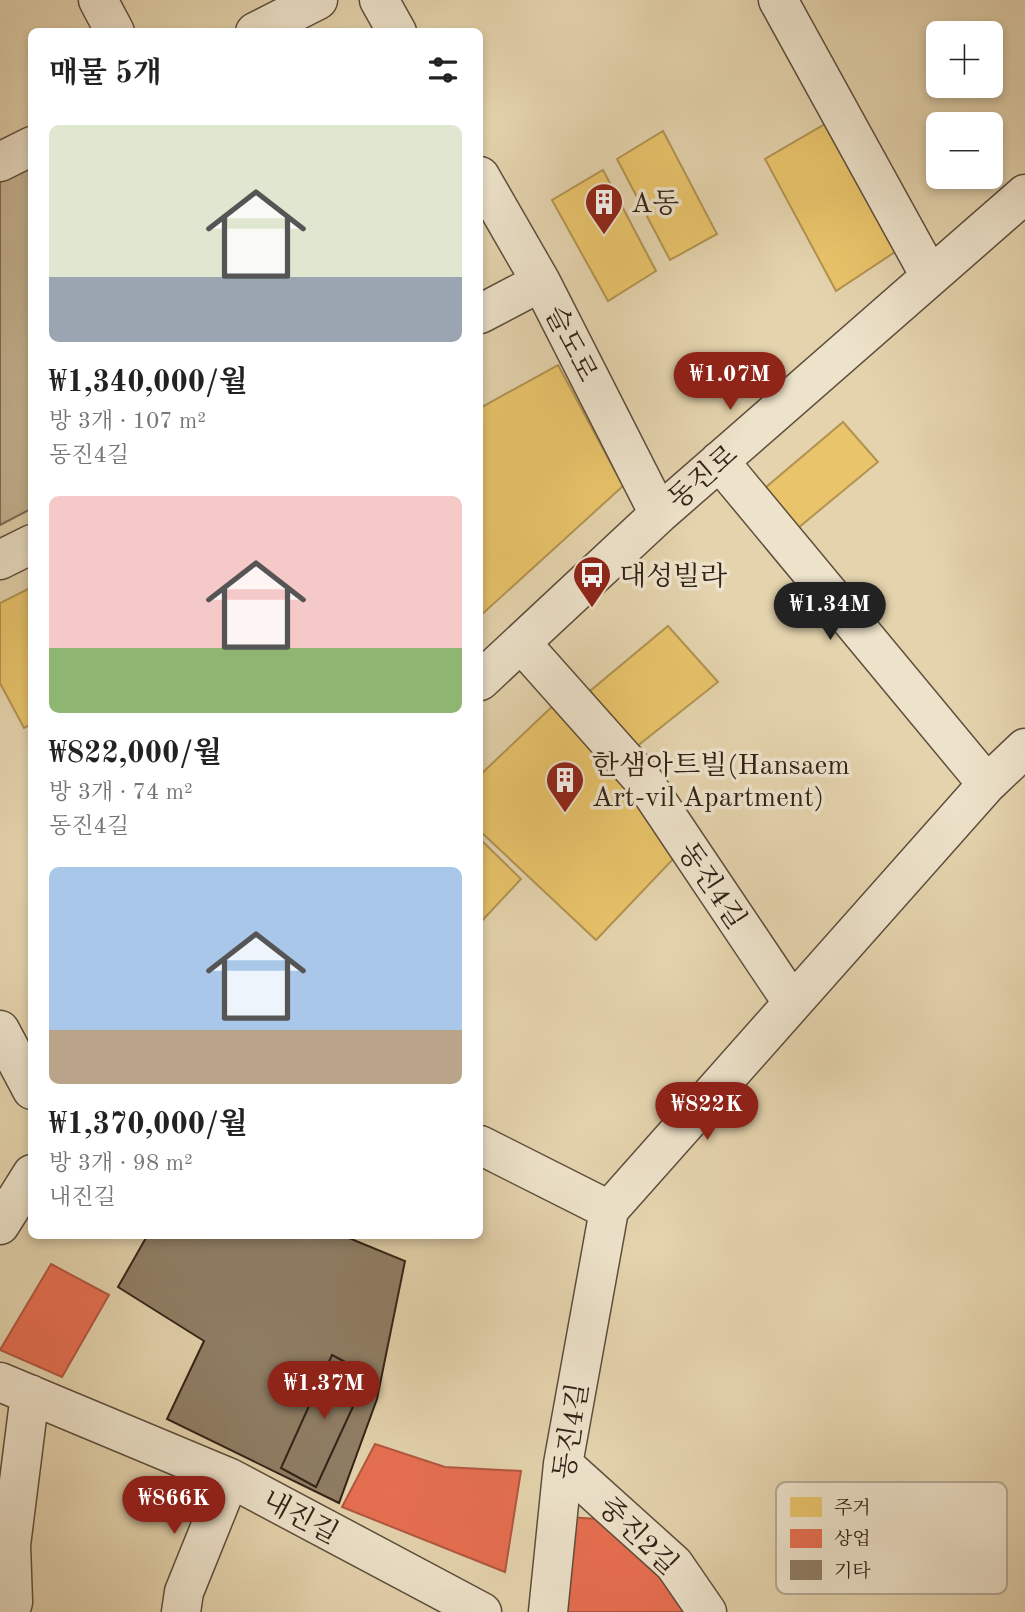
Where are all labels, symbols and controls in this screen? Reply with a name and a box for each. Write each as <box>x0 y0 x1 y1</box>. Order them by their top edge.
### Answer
map controls <box>926 21 1003 189</box>
button: + <box>926 21 1003 98</box>
icon: filters <box>424 51 462 89</box>
text: 매물 5개 <box>49 59 162 89</box>
button: − <box>926 112 1003 189</box>
icon: home <box>193 171 319 297</box>
building icon: A동 <box>583 181 625 236</box>
place label: A동 <box>631 190 679 219</box>
street label: 슬도로 <box>538 301 602 387</box>
pin: ₩1.07M <box>673 352 787 412</box>
text: ₩1.07M <box>690 363 770 386</box>
text: ₩1,340,000/월 <box>49 368 248 398</box>
text: 방 3개 · 107 m² <box>49 410 206 433</box>
street label: 동진로 <box>663 440 744 515</box>
text: 동진4길 <box>49 444 129 467</box>
icon: home <box>193 542 319 668</box>
bus stop icon: 대성빌라 <box>571 554 613 609</box>
place label: 대성빌라 <box>619 562 727 592</box>
pin: ₩1.34M <box>773 582 887 642</box>
text: ₩1.34M <box>790 593 870 616</box>
text: ₩822,000/월 <box>49 739 222 769</box>
place label: 한샘아트빌(Hansaem Art-vil Apartment) <box>592 751 850 813</box>
building icon: 한샘아트빌(Hansaem Art-vil Apartment) <box>544 759 586 814</box>
text: 방 3개 · 74 m² <box>49 781 193 804</box>
text: 동진4길 <box>49 815 129 838</box>
street label: 동진4길 <box>672 837 751 935</box>
icon: home <box>193 913 319 1039</box>
pin: ₩822K <box>658 1082 756 1142</box>
text: ₩822K <box>671 1093 743 1116</box>
text: ₩1,370,000/월 <box>49 1110 248 1140</box>
text: 방 3개 · 98 m² <box>49 1152 193 1175</box>
text: 내진길 <box>49 1186 116 1209</box>
pin: ₩1.37M <box>267 1362 381 1421</box>
text: ₩1.37M <box>284 1372 364 1395</box>
street label: 동진4길 <box>550 1381 594 1482</box>
pin: ₩866K <box>125 1476 223 1536</box>
legend <box>776 1482 1007 1594</box>
street label: 내진길 <box>257 1485 343 1550</box>
text: ₩866K <box>138 1487 210 1510</box>
street label: 중진2길 <box>592 1492 683 1581</box>
text: 주거 <box>834 1498 871 1519</box>
text: 상업 <box>834 1529 871 1550</box>
text: 기타 <box>834 1561 871 1582</box>

